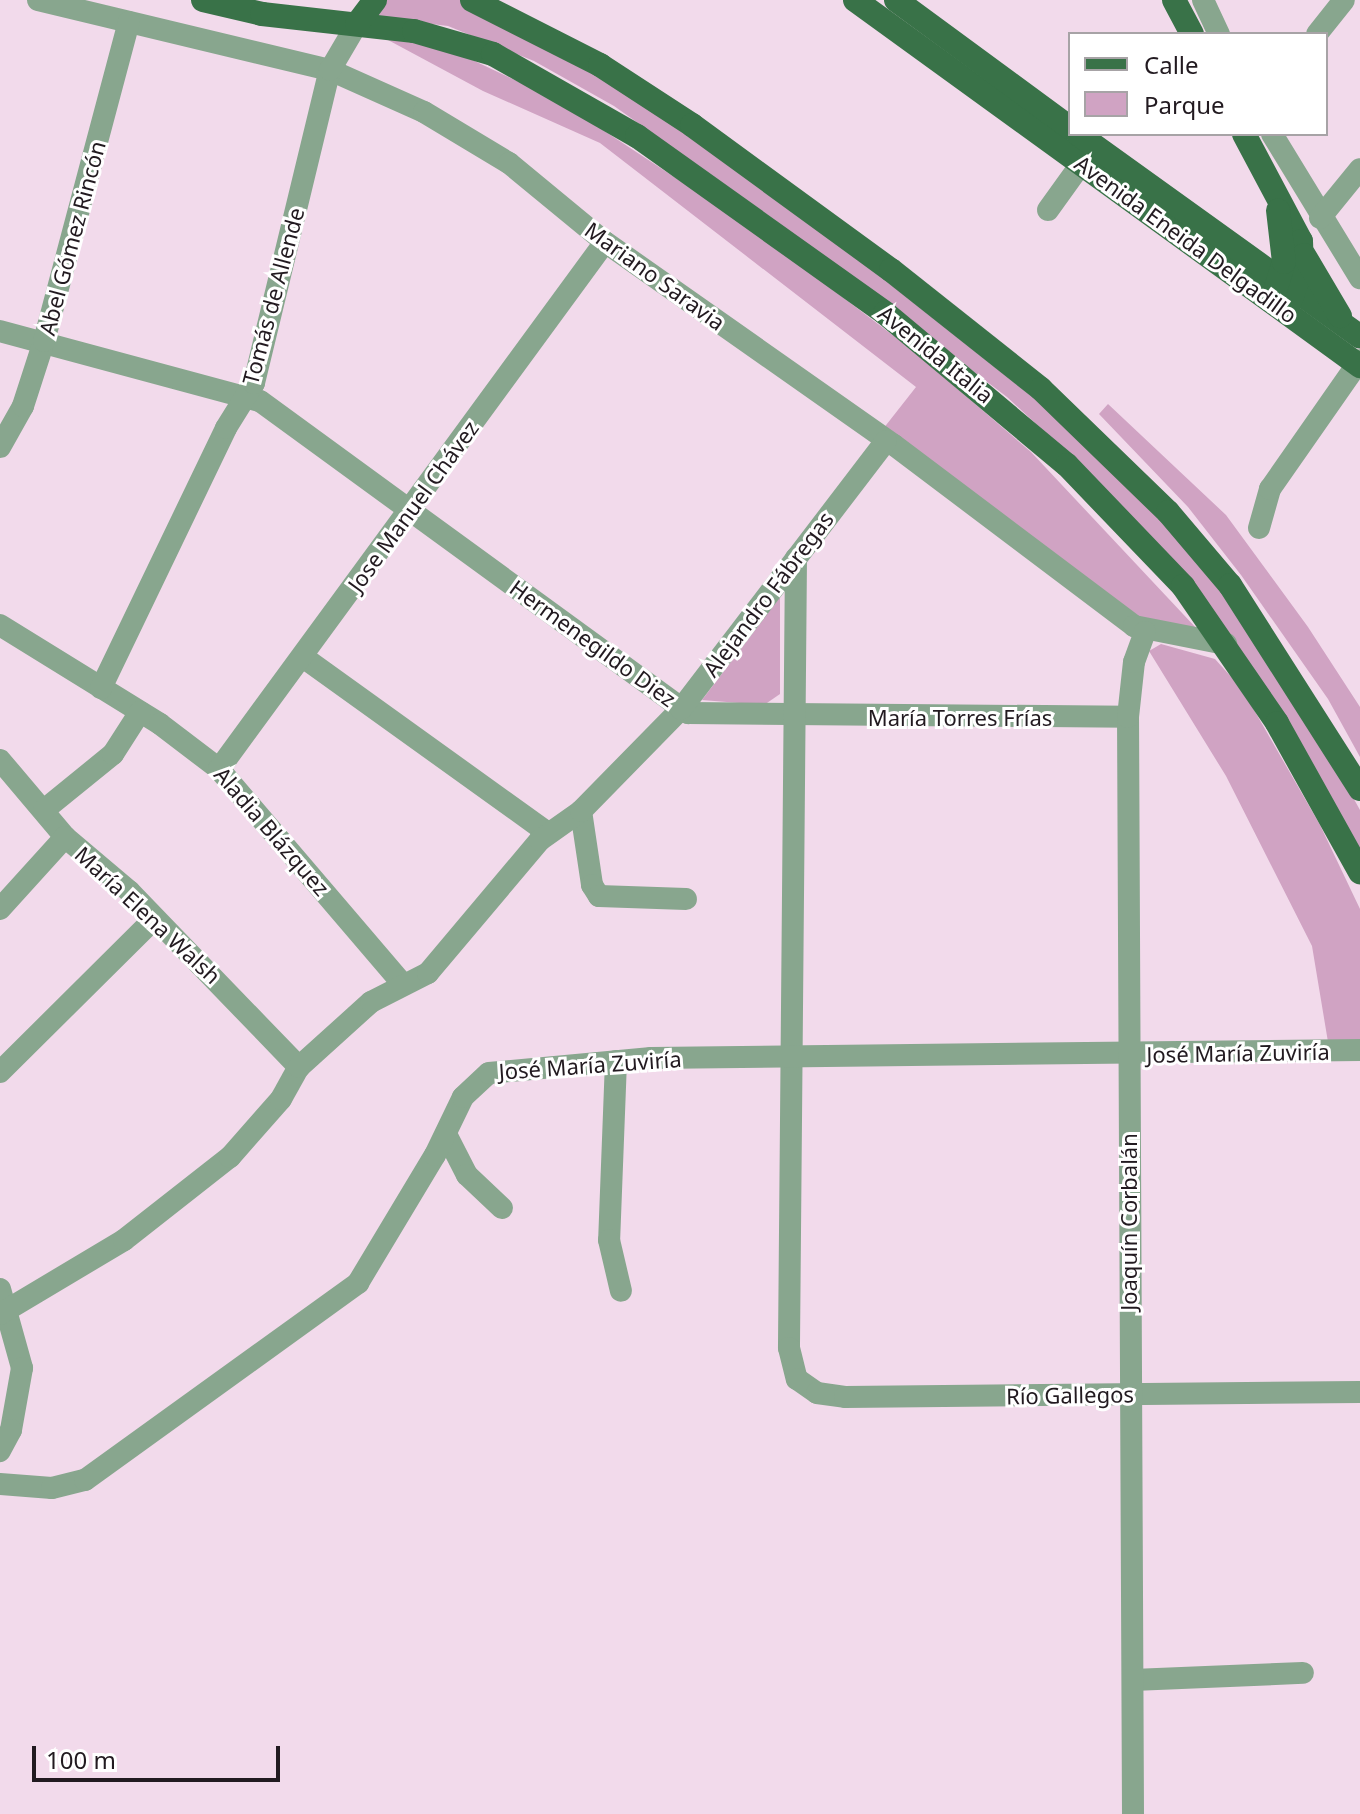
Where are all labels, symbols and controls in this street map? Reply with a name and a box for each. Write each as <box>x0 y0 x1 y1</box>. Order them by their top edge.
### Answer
legend <box>1068 32 1328 136</box>
text: Calle <box>1144 48 1199 81</box>
text: Parque <box>1144 88 1225 121</box>
street label: Abel Gómez Rincón <box>33 138 111 338</box>
street label: Avenida Eneida Delgadillo <box>1070 150 1302 328</box>
street label: Tomás de Allende <box>237 205 309 387</box>
street label: Mariano Saravia <box>580 216 730 336</box>
street label: Avenida Italia <box>873 300 999 408</box>
street label: Jose Manuel Chávez <box>342 415 484 597</box>
street label: Alejandro Fábregas <box>697 506 839 682</box>
street label: Hermenegildo Diez <box>505 574 681 712</box>
street label: María Torres Frías <box>868 705 1052 731</box>
street label: Aladia Blázquez <box>209 761 335 901</box>
street label: María Elena Walsh <box>70 841 226 989</box>
street label: José María Zuviría <box>1146 1038 1330 1068</box>
street label: José María Zuviría <box>498 1045 682 1085</box>
street label: Joaquín Corbalán <box>1116 1133 1142 1311</box>
street label: Río Gallegos <box>1006 1381 1134 1409</box>
scale bar <box>36 1730 284 1780</box>
text: 100 m <box>46 1743 116 1776</box>

